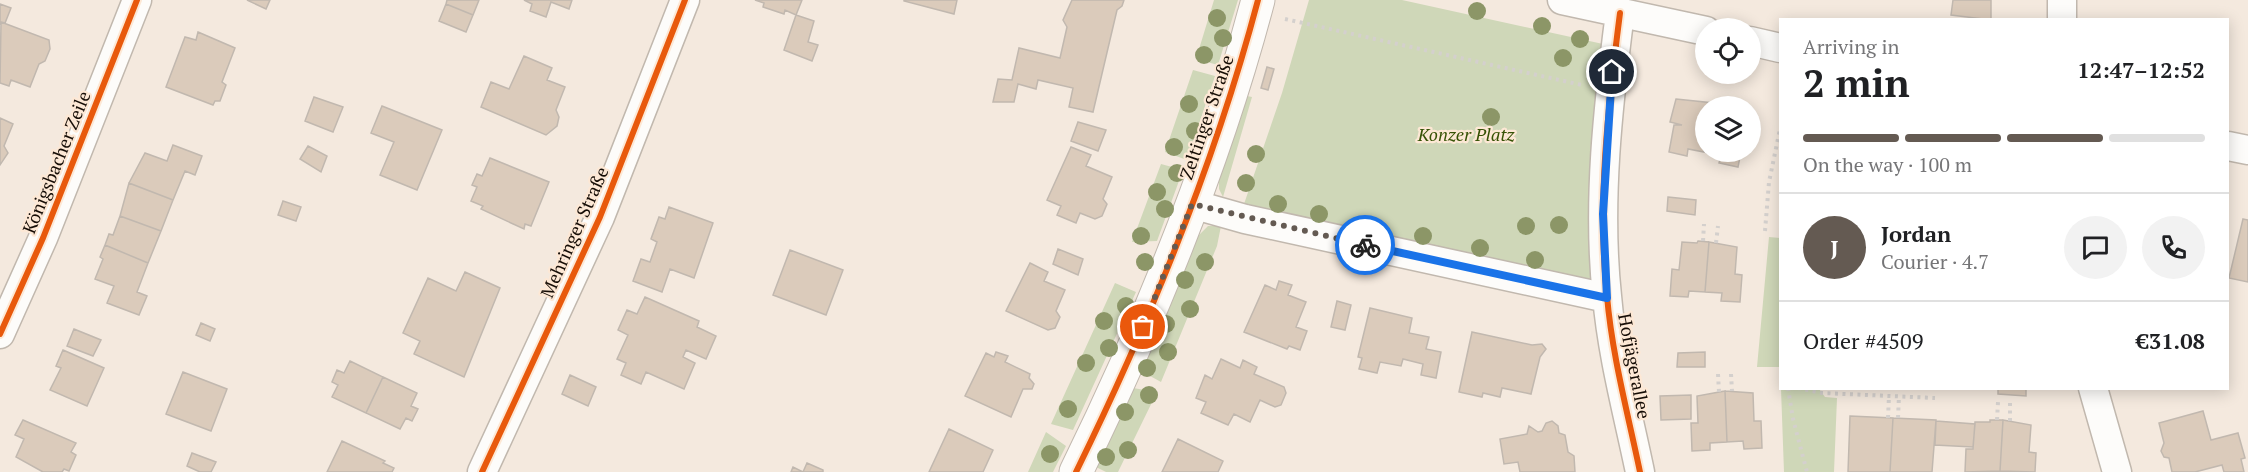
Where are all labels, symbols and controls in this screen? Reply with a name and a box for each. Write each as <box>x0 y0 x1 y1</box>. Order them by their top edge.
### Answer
map controls <box>1695 18 1761 162</box>
button: locate <box>1695 18 1761 84</box>
text: Arriving in <box>1803 33 1899 60</box>
pin <box>1586 46 1637 97</box>
street label: Zeltinger Straße <box>1173 51 1239 183</box>
icon: home <box>1595 55 1628 88</box>
text: 12:47–12:52 <box>2077 55 2205 84</box>
text: 2 min <box>1803 56 1910 108</box>
street label: Königsbacher Zeile <box>16 87 96 237</box>
button: layers <box>1695 96 1761 162</box>
park label: Konzer Platz <box>1417 122 1515 146</box>
text: On the way · 100 m <box>1803 151 1972 178</box>
street label: Mehringer Straße <box>534 163 614 301</box>
courier <box>1335 215 1395 275</box>
button: chat <box>2064 216 2127 279</box>
button: phone <box>2142 216 2205 279</box>
text: Jordan <box>1881 219 1951 248</box>
icon: bike <box>1349 229 1382 262</box>
text: J <box>1830 233 1839 262</box>
text: Courier · 4.7 <box>1881 248 1989 275</box>
pin <box>1117 301 1168 352</box>
icon: bag <box>1126 310 1159 343</box>
street label: Hofjägerallee <box>1613 311 1657 421</box>
text: Order #4509 <box>1803 326 1923 355</box>
text: €31.08 <box>2136 326 2205 355</box>

